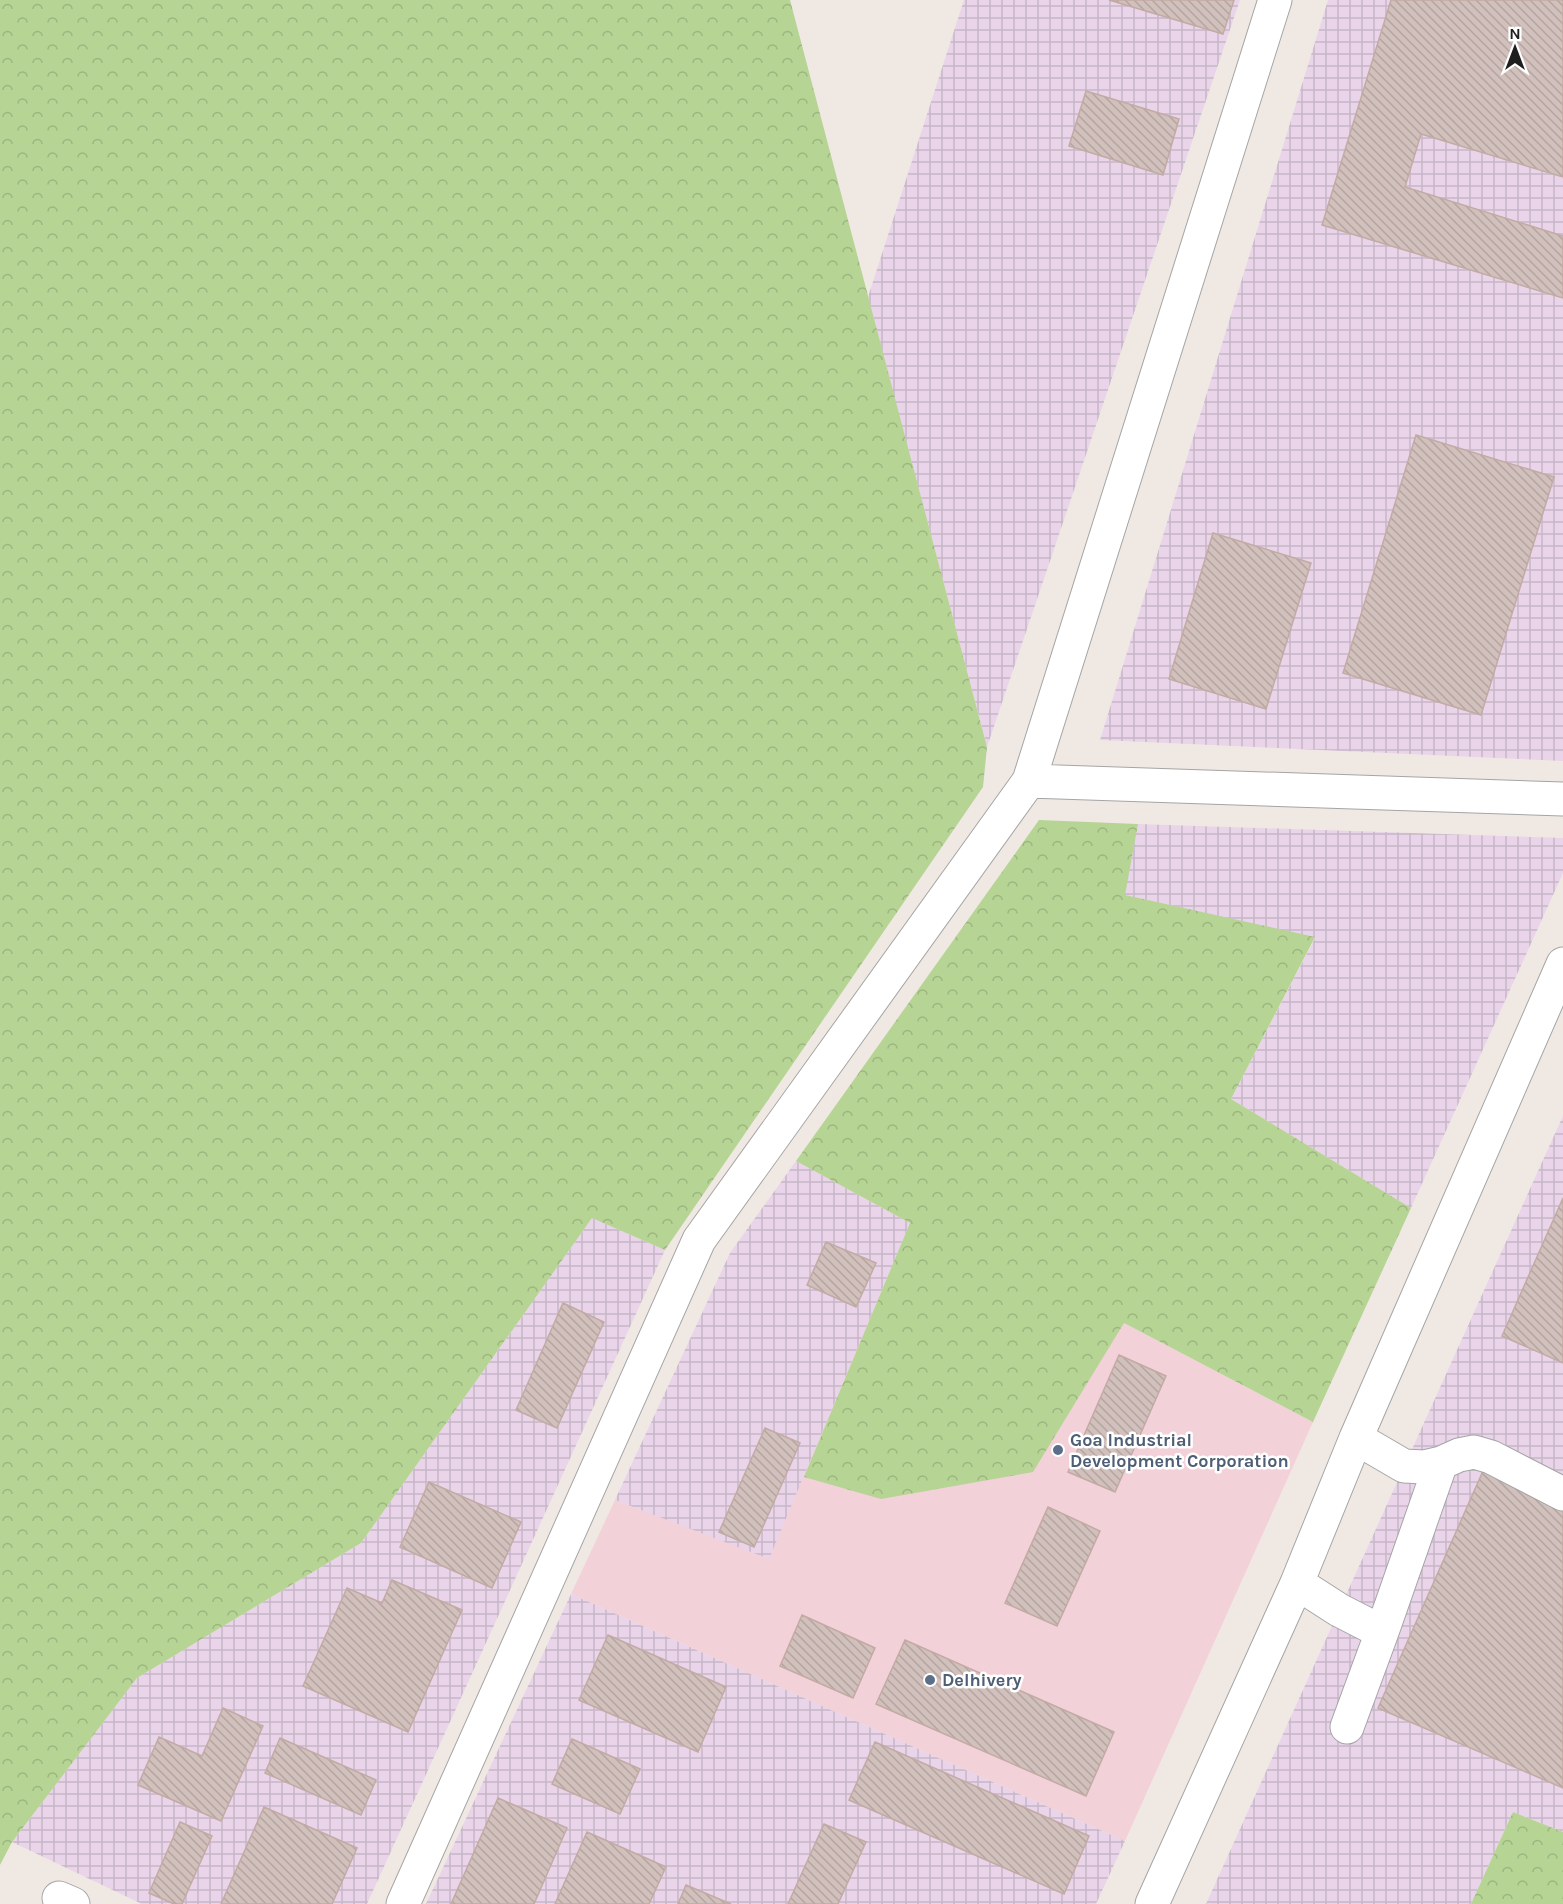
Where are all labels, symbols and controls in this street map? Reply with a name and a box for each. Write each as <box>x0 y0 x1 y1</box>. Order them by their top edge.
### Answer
north arrow <box>1485 18 1545 78</box>
text: N <box>1509 24 1521 43</box>
place label: Goa Industrial Development Corporation <box>1070 1429 1289 1472</box>
marker: Goa Industrial Development Corporation <box>1051 1443 1065 1457</box>
place label: Delhivery <box>942 1669 1022 1691</box>
marker: Delhivery <box>923 1673 937 1687</box>

